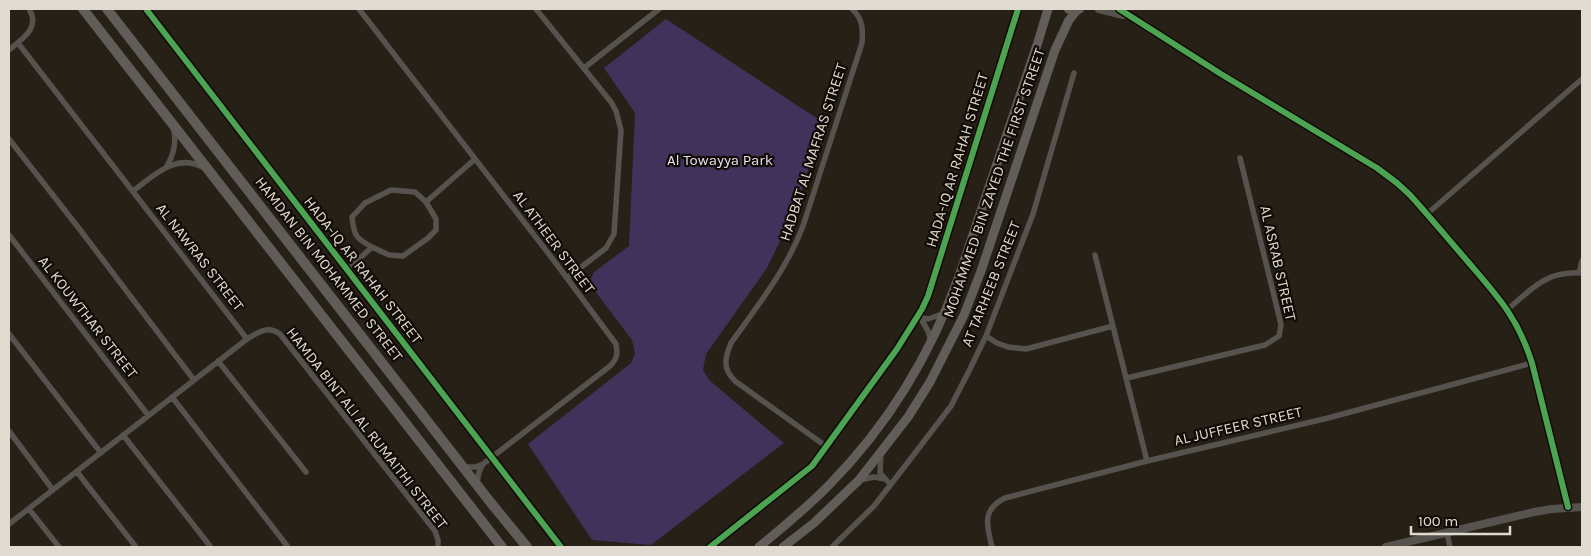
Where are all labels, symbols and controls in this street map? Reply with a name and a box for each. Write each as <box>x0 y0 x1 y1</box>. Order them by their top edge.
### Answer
street label: MOHAMMED BIN ZAYED THE FIRST STREET <box>939 45 1049 320</box>
street label: HADBAT AL MAFRAS STREET <box>776 60 850 243</box>
street label: HADA-IQ AR RAHAH STREET <box>922 70 992 249</box>
park label: Al Towayya Park <box>667 151 773 169</box>
street label: HAMDAN BIN MOHAMMED STREET <box>251 173 407 365</box>
street label: AL ATHEER STREET <box>509 187 599 298</box>
street label: HADA-IQ AR RAHAH STREET <box>300 193 426 347</box>
street label: AL NAWRAS STREET <box>152 200 248 315</box>
street label: AL ASRAB STREET <box>1256 204 1300 323</box>
street label: AT TARHEEB STREET <box>958 218 1025 349</box>
street label: AL KOUWTHAR STREET <box>35 252 142 382</box>
street label: HAMDA BINT ALI AL RUMAITHI STREET <box>283 324 452 533</box>
street label: AL JUFFEER STREET <box>1172 402 1304 449</box>
scale bar <box>1411 504 1510 536</box>
text: 100 m <box>1418 512 1458 530</box>

